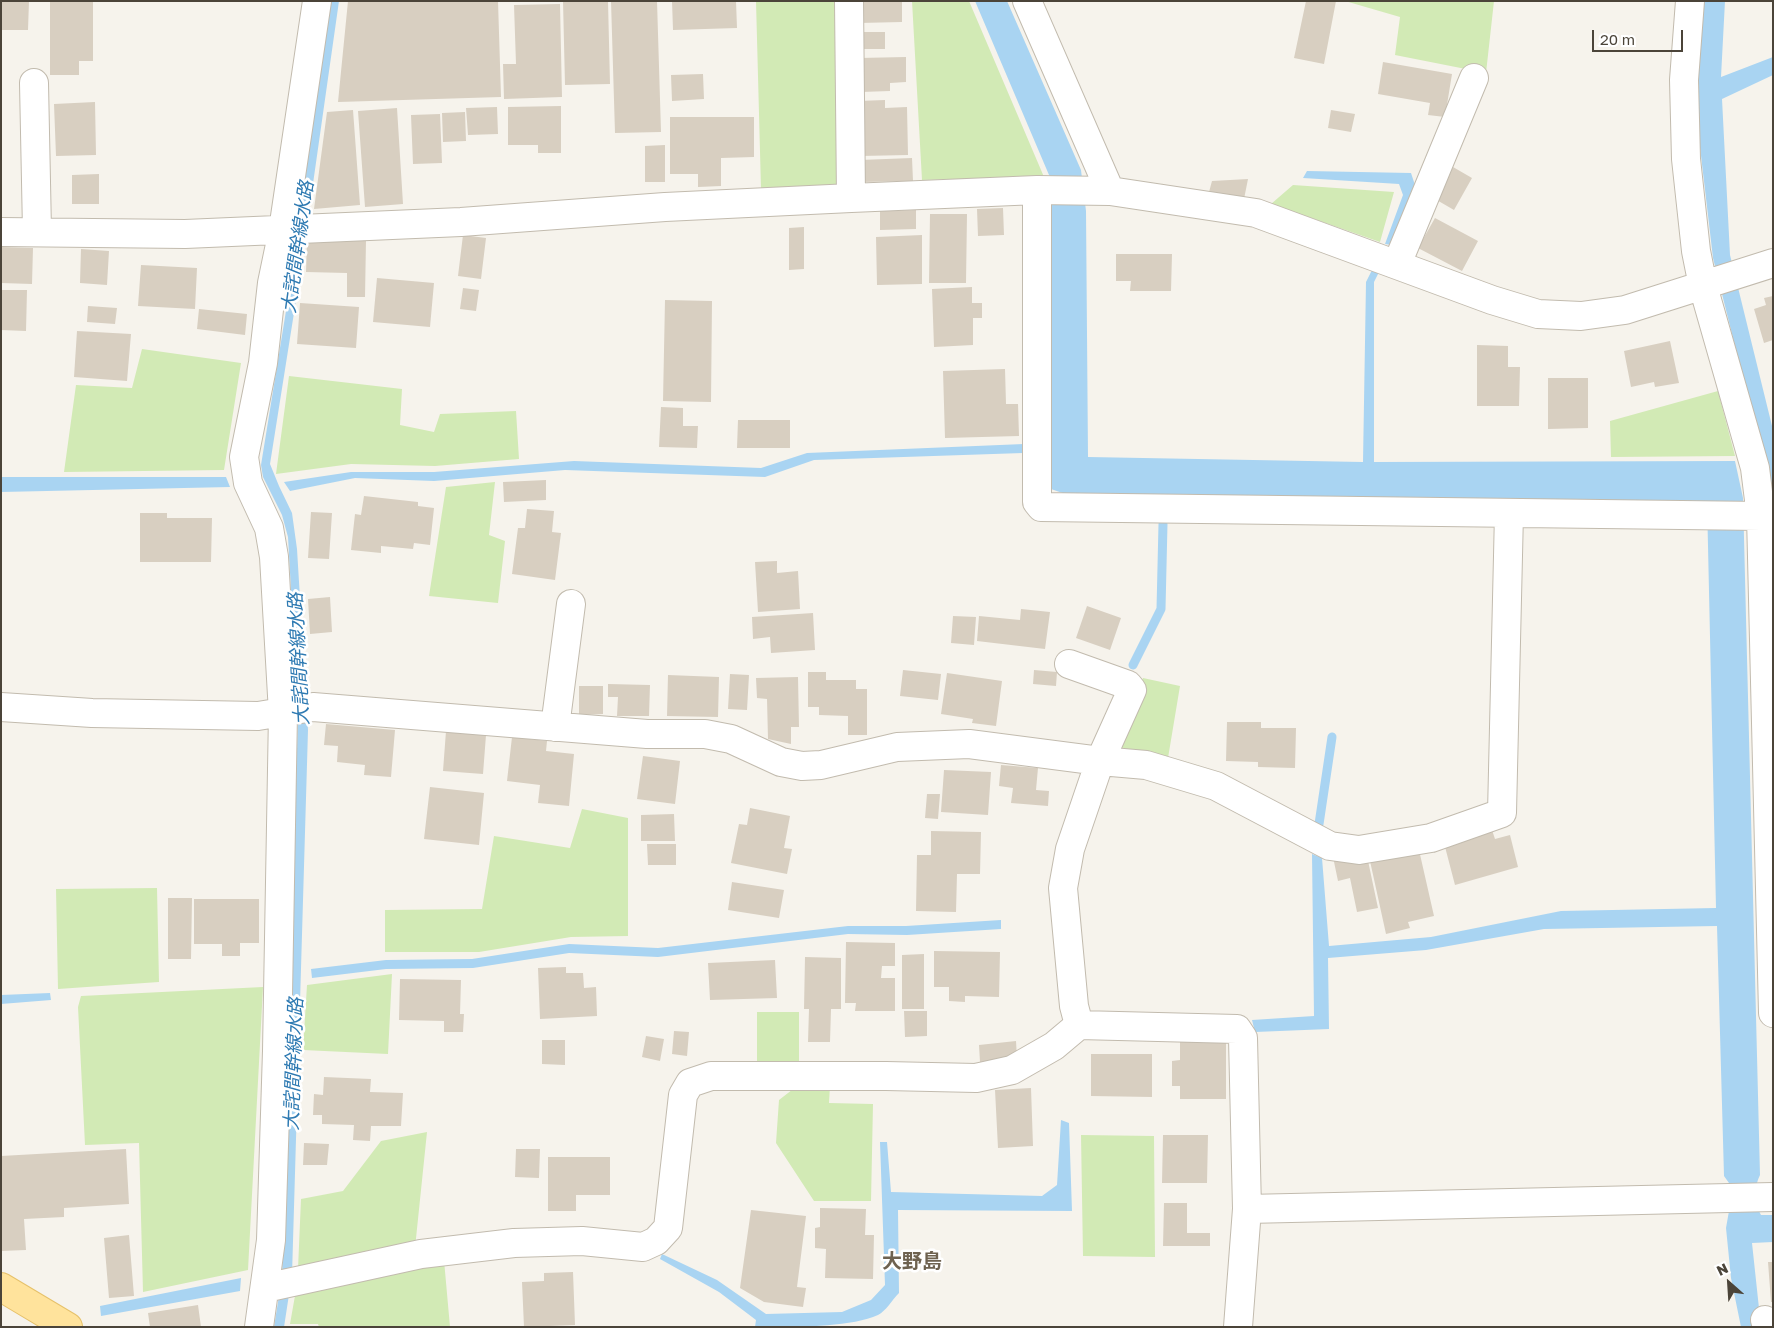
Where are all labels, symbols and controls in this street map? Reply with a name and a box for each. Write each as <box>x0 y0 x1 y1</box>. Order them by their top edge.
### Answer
scale bar <box>1594 20 1685 52</box>
text: 20 m <box>1600 30 1635 48</box>
water label: 大詫間幹線水路 <box>277 180 319 314</box>
water label: 大詫間幹線水路 <box>284 592 314 726</box>
water label: 大詫間幹線水路 <box>280 997 308 1131</box>
district label: 大野島 <box>882 1250 942 1274</box>
north arrow <box>1704 1258 1754 1308</box>
text: N <box>1714 1259 1731 1279</box>

